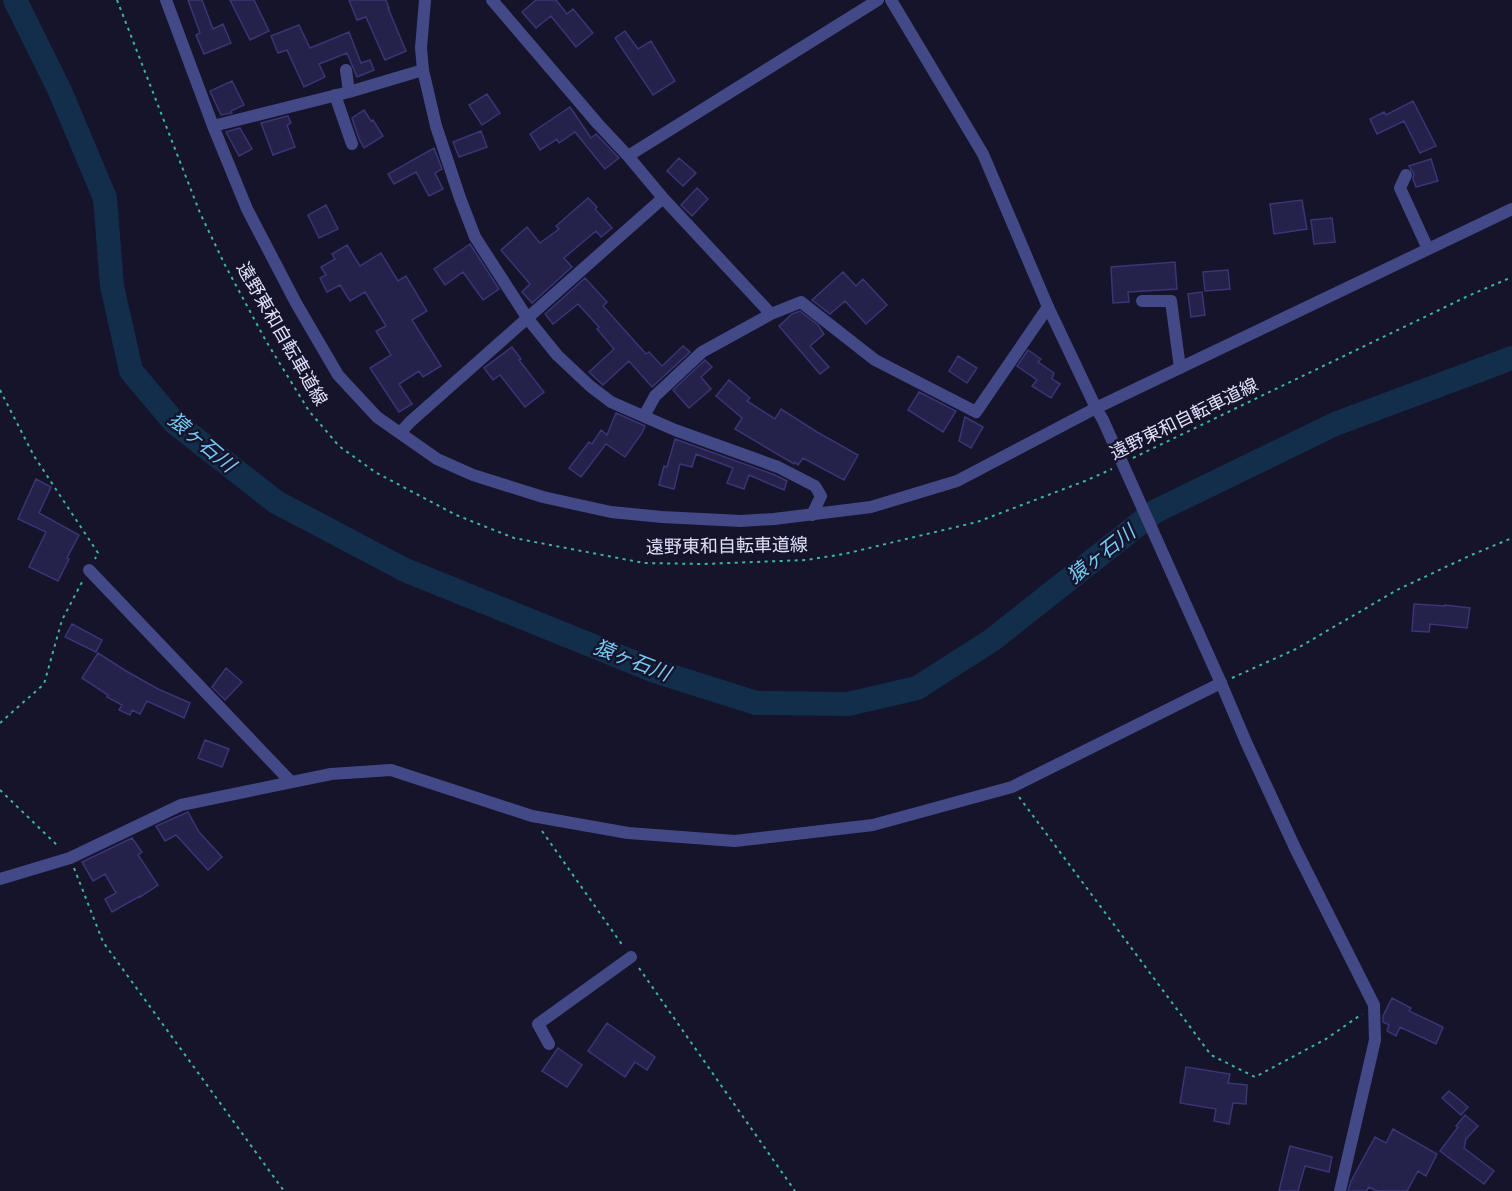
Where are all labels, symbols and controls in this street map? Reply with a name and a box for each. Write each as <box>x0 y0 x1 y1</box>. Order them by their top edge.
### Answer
street label: 遠野東和自転車道線 <box>230 258 333 411</box>
street label: 遠野東和自転車道線 <box>1106 373 1263 466</box>
water label: 猿ヶ石川 <box>162 406 243 480</box>
water label: 猿ヶ石川 <box>1061 518 1143 590</box>
street label: 遠野東和自転車道線 <box>646 533 808 560</box>
water label: 猿ヶ石川 <box>589 634 676 689</box>

